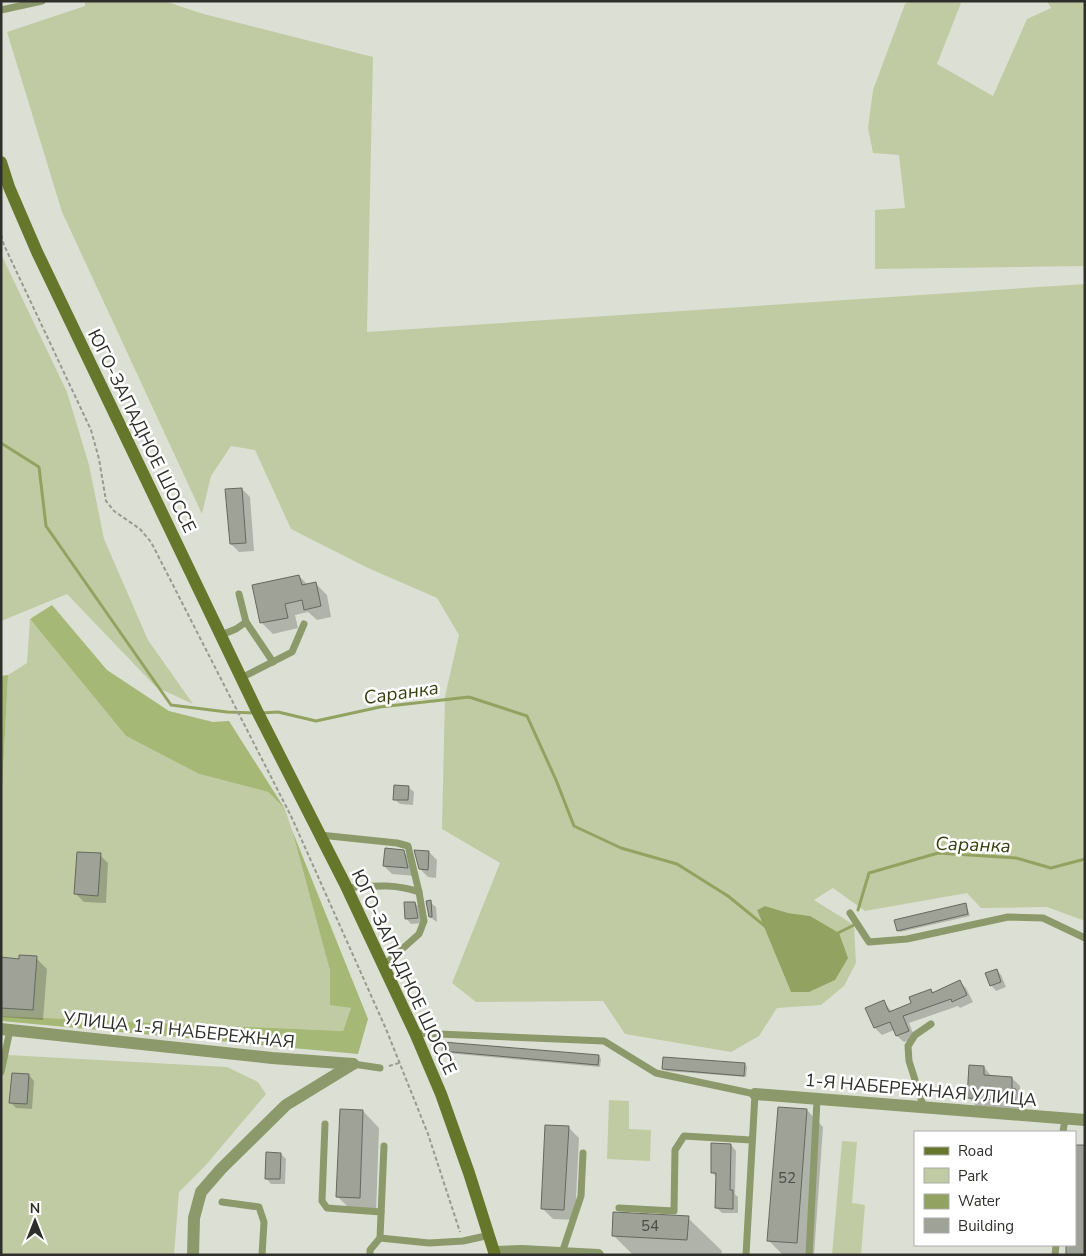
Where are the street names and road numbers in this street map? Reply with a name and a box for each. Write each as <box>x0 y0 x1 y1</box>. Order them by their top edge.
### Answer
street label: ЮГО-ЗАПАДНОЕ ШОССЕ <box>82 325 202 537</box>
street label: ЮГО-ЗАПАДНОЕ ШОССЕ <box>346 865 462 1079</box>
street label: УЛИЦА 1-Я НАБЕРЕЖНАЯ <box>61 1006 296 1054</box>
street label: 1-Я НАБЕРЕЖНАЯ УЛИЦА <box>804 1068 1038 1112</box>

